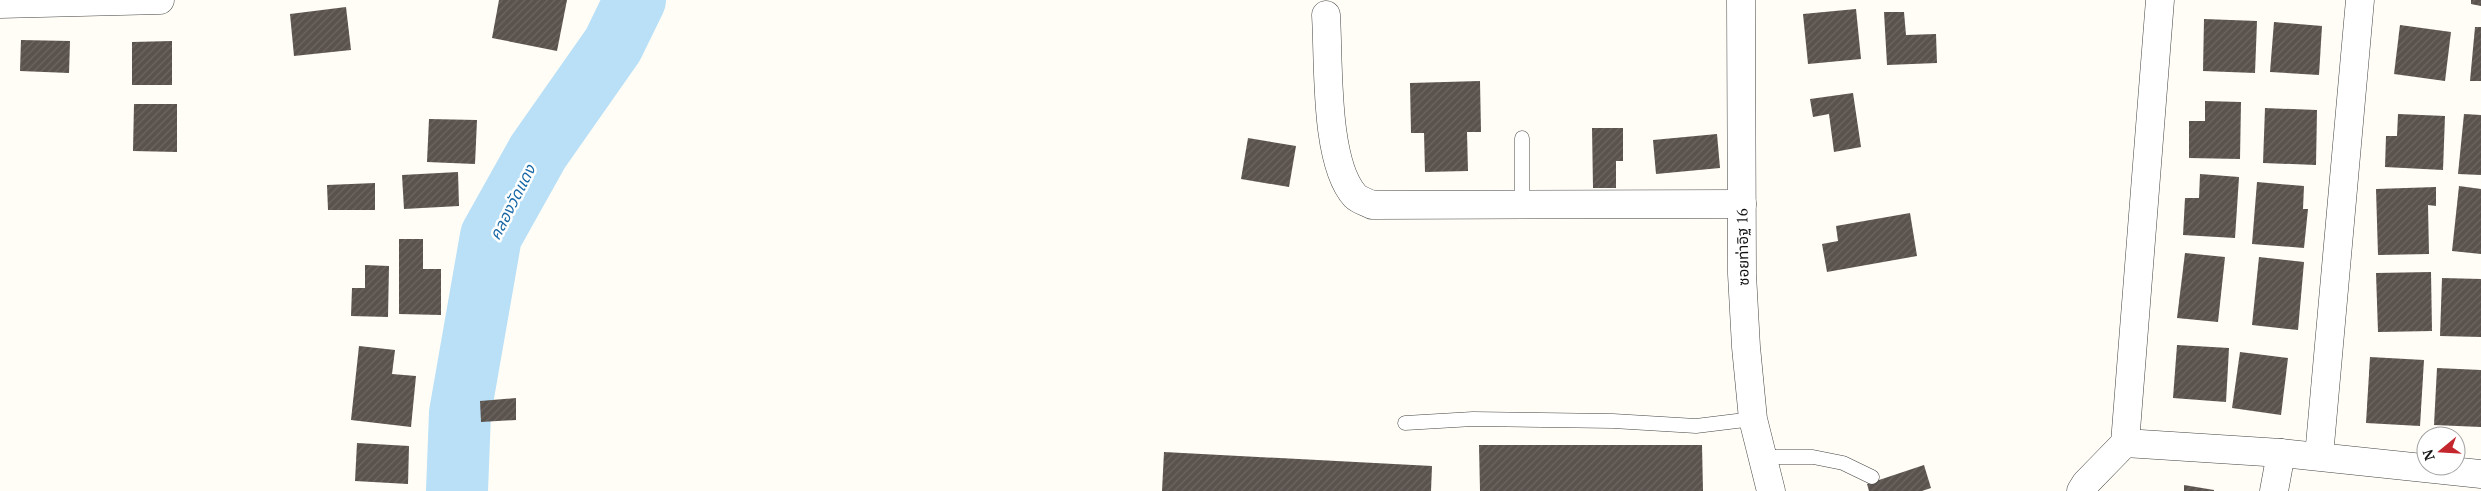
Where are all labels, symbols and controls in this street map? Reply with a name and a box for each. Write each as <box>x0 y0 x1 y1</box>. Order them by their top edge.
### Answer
water label: คลองวัดแดง <box>484 159 541 243</box>
street label: ซอยท่าอิฐ 16 <box>1731 208 1753 286</box>
north arrow <box>2416 426 2466 476</box>
text: N <box>2417 447 2439 463</box>

